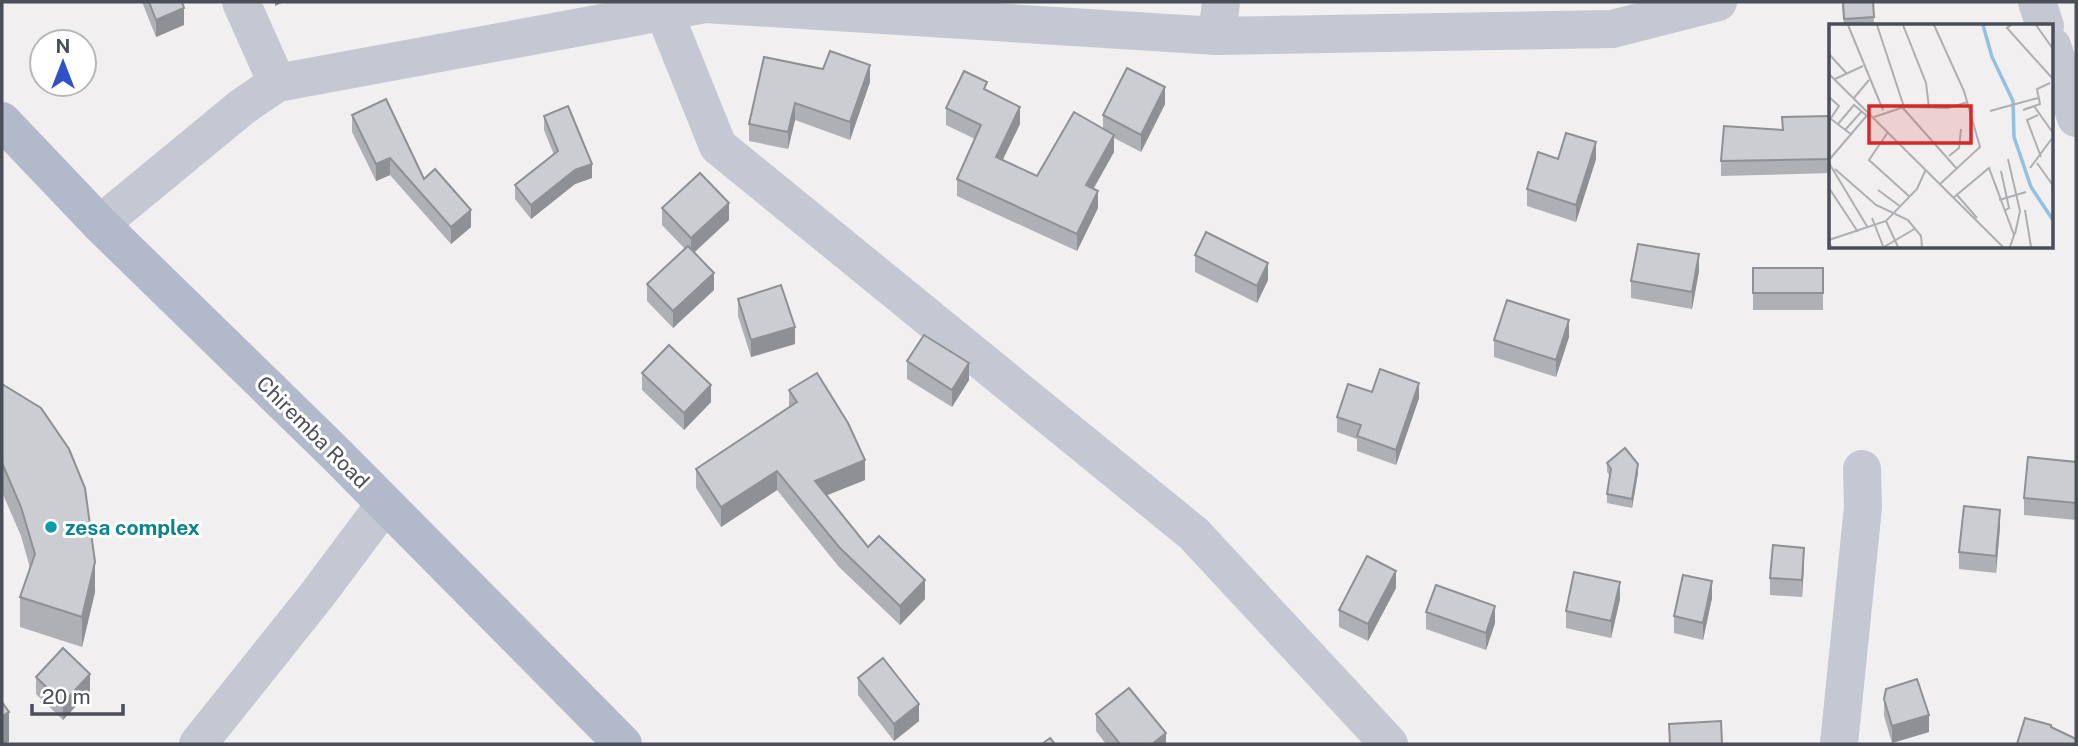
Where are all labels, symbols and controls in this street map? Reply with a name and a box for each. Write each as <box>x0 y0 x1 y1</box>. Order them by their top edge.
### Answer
inset map <box>1829 24 2054 248</box>
north arrow <box>28 28 98 98</box>
text: N <box>56 35 70 57</box>
street label: Chiremba Road <box>252 371 374 493</box>
place label: zesa complex <box>65 515 200 540</box>
marker: zesa complex <box>43 519 59 535</box>
scale bar <box>32 672 122 716</box>
text: 20 m <box>42 684 91 709</box>

